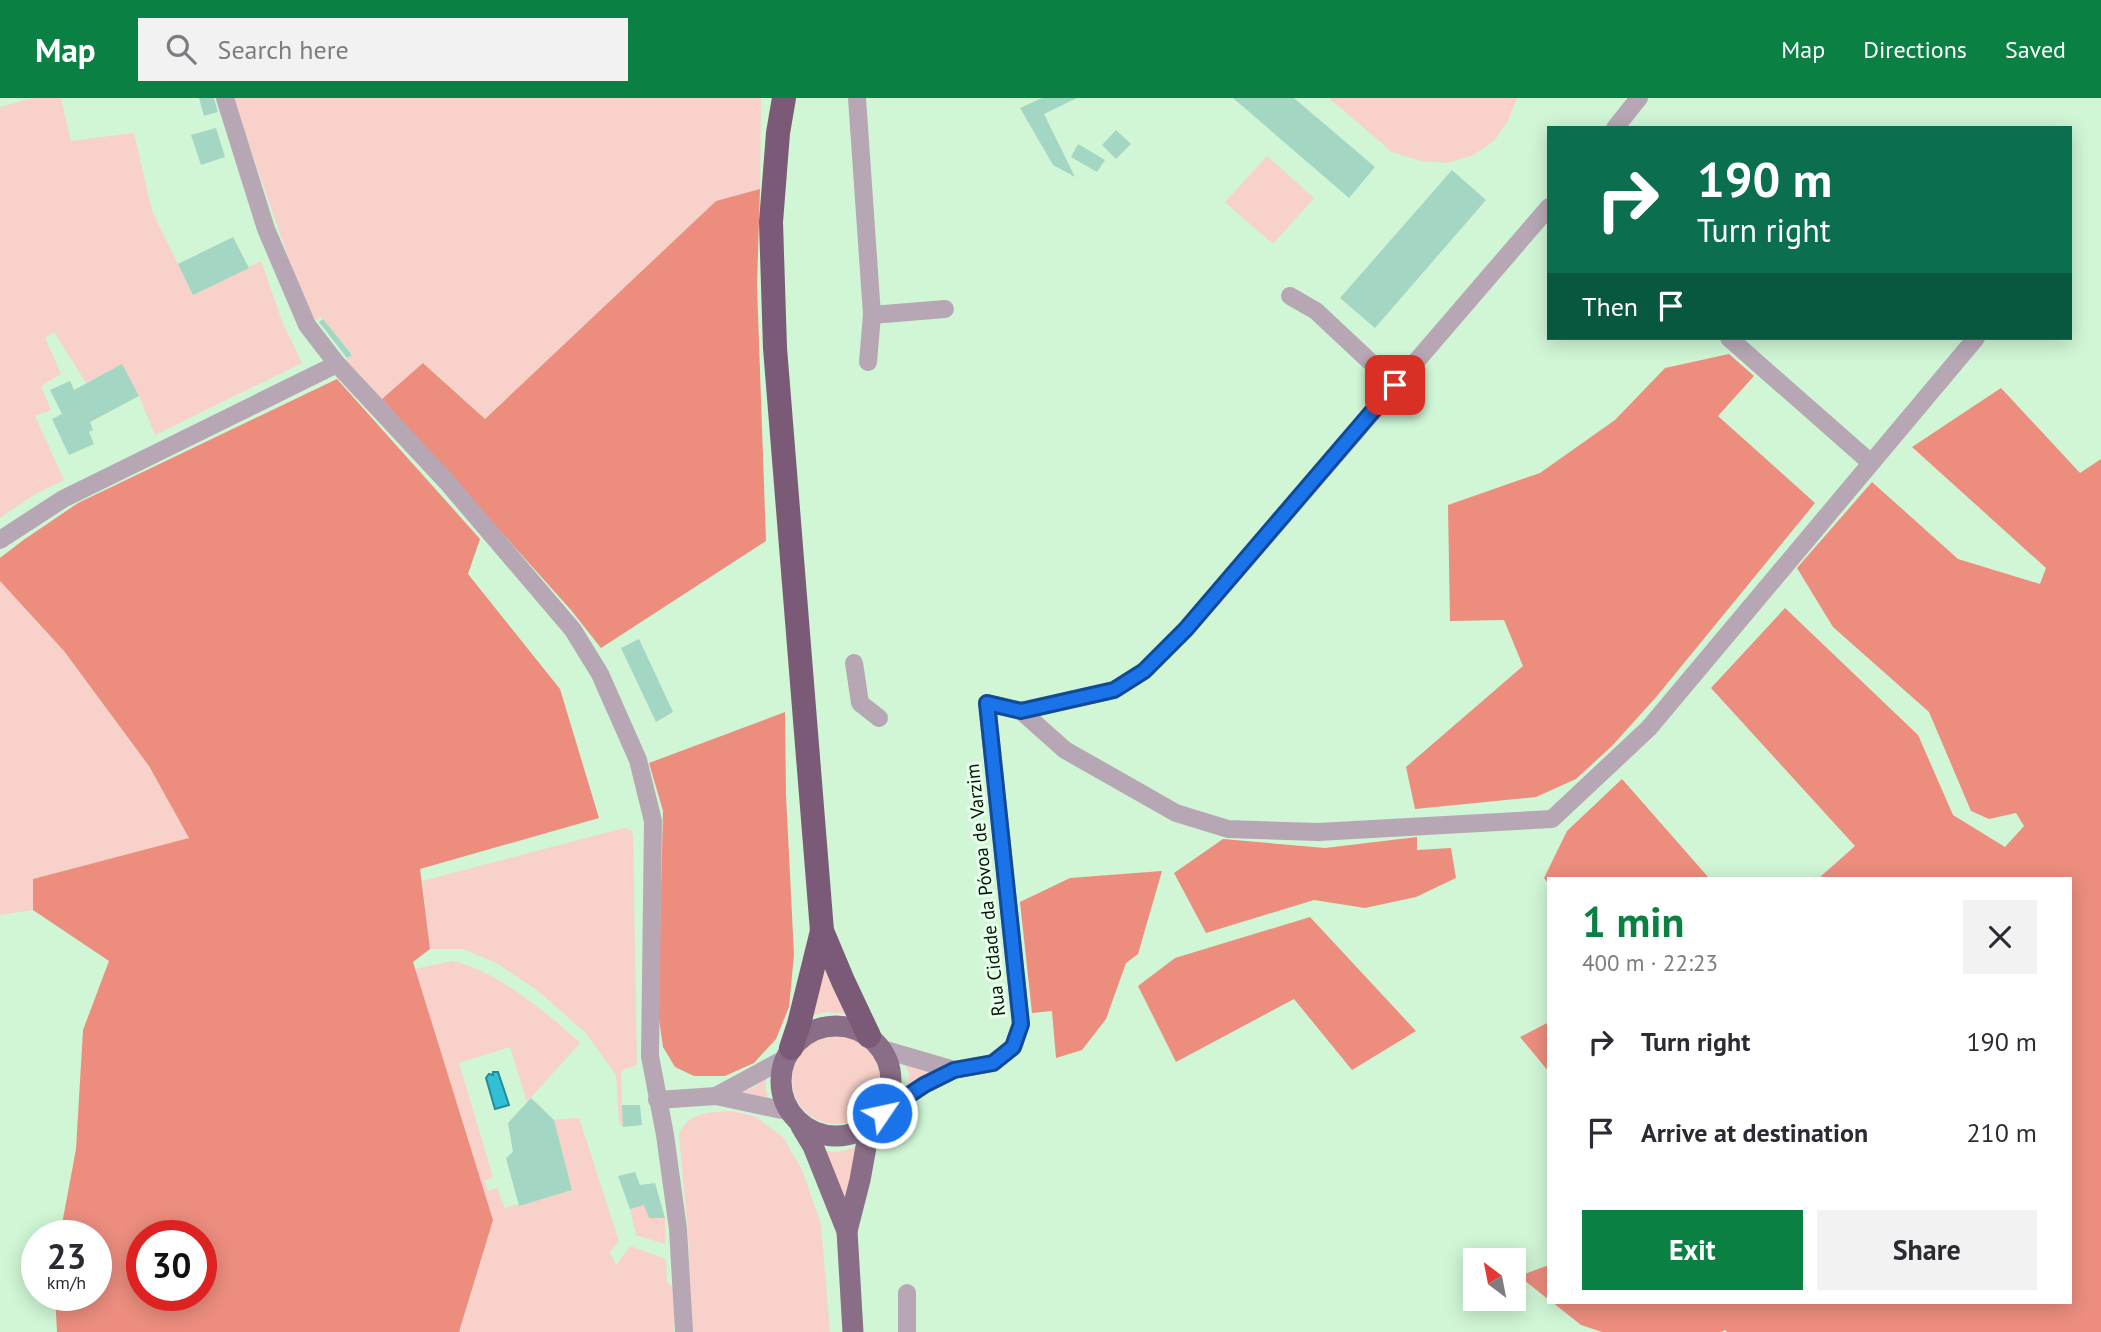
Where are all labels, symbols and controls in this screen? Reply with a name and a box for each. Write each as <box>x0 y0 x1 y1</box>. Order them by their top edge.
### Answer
search box <box>138 18 628 81</box>
text: Map <box>35 28 96 71</box>
icon: search <box>162 30 200 68</box>
text: Search here <box>218 33 349 66</box>
text: Map <box>1781 34 1825 65</box>
text: Directions <box>1863 34 1967 65</box>
text: Saved <box>2005 34 2066 65</box>
text: 190 m <box>1697 147 1832 211</box>
icon: right <box>1582 154 1673 245</box>
text: Turn right <box>1697 209 1831 251</box>
icon: arrive <box>1652 287 1690 325</box>
text: Then <box>1582 290 1638 323</box>
pin <box>1365 355 1425 415</box>
icon: arrive <box>1376 366 1414 404</box>
street label: Rua Cidade da Póvoa de Varzim <box>960 763 1010 1017</box>
text: 1 min <box>1582 894 1684 949</box>
button: close <box>1963 900 2037 974</box>
text: 400 m · 22:23 <box>1582 948 1718 977</box>
icon: right <box>1582 1023 1620 1061</box>
text: Turn right <box>1641 1025 1750 1058</box>
text: 190 m <box>1966 1025 2037 1058</box>
position arrow <box>845 1076 919 1150</box>
icon: arrive <box>1582 1114 1620 1152</box>
text: Arrive at destination <box>1641 1116 1868 1149</box>
text: 210 m <box>1966 1116 2037 1149</box>
button: Exit <box>1582 1210 1803 1290</box>
button: Share <box>1817 1210 2037 1290</box>
speed limit sign: 30 <box>126 1220 217 1311</box>
text: 23 <box>47 1233 86 1279</box>
north arrow <box>1463 1248 1526 1311</box>
map controls <box>1463 1248 1526 1311</box>
text: km/h <box>47 1271 86 1294</box>

